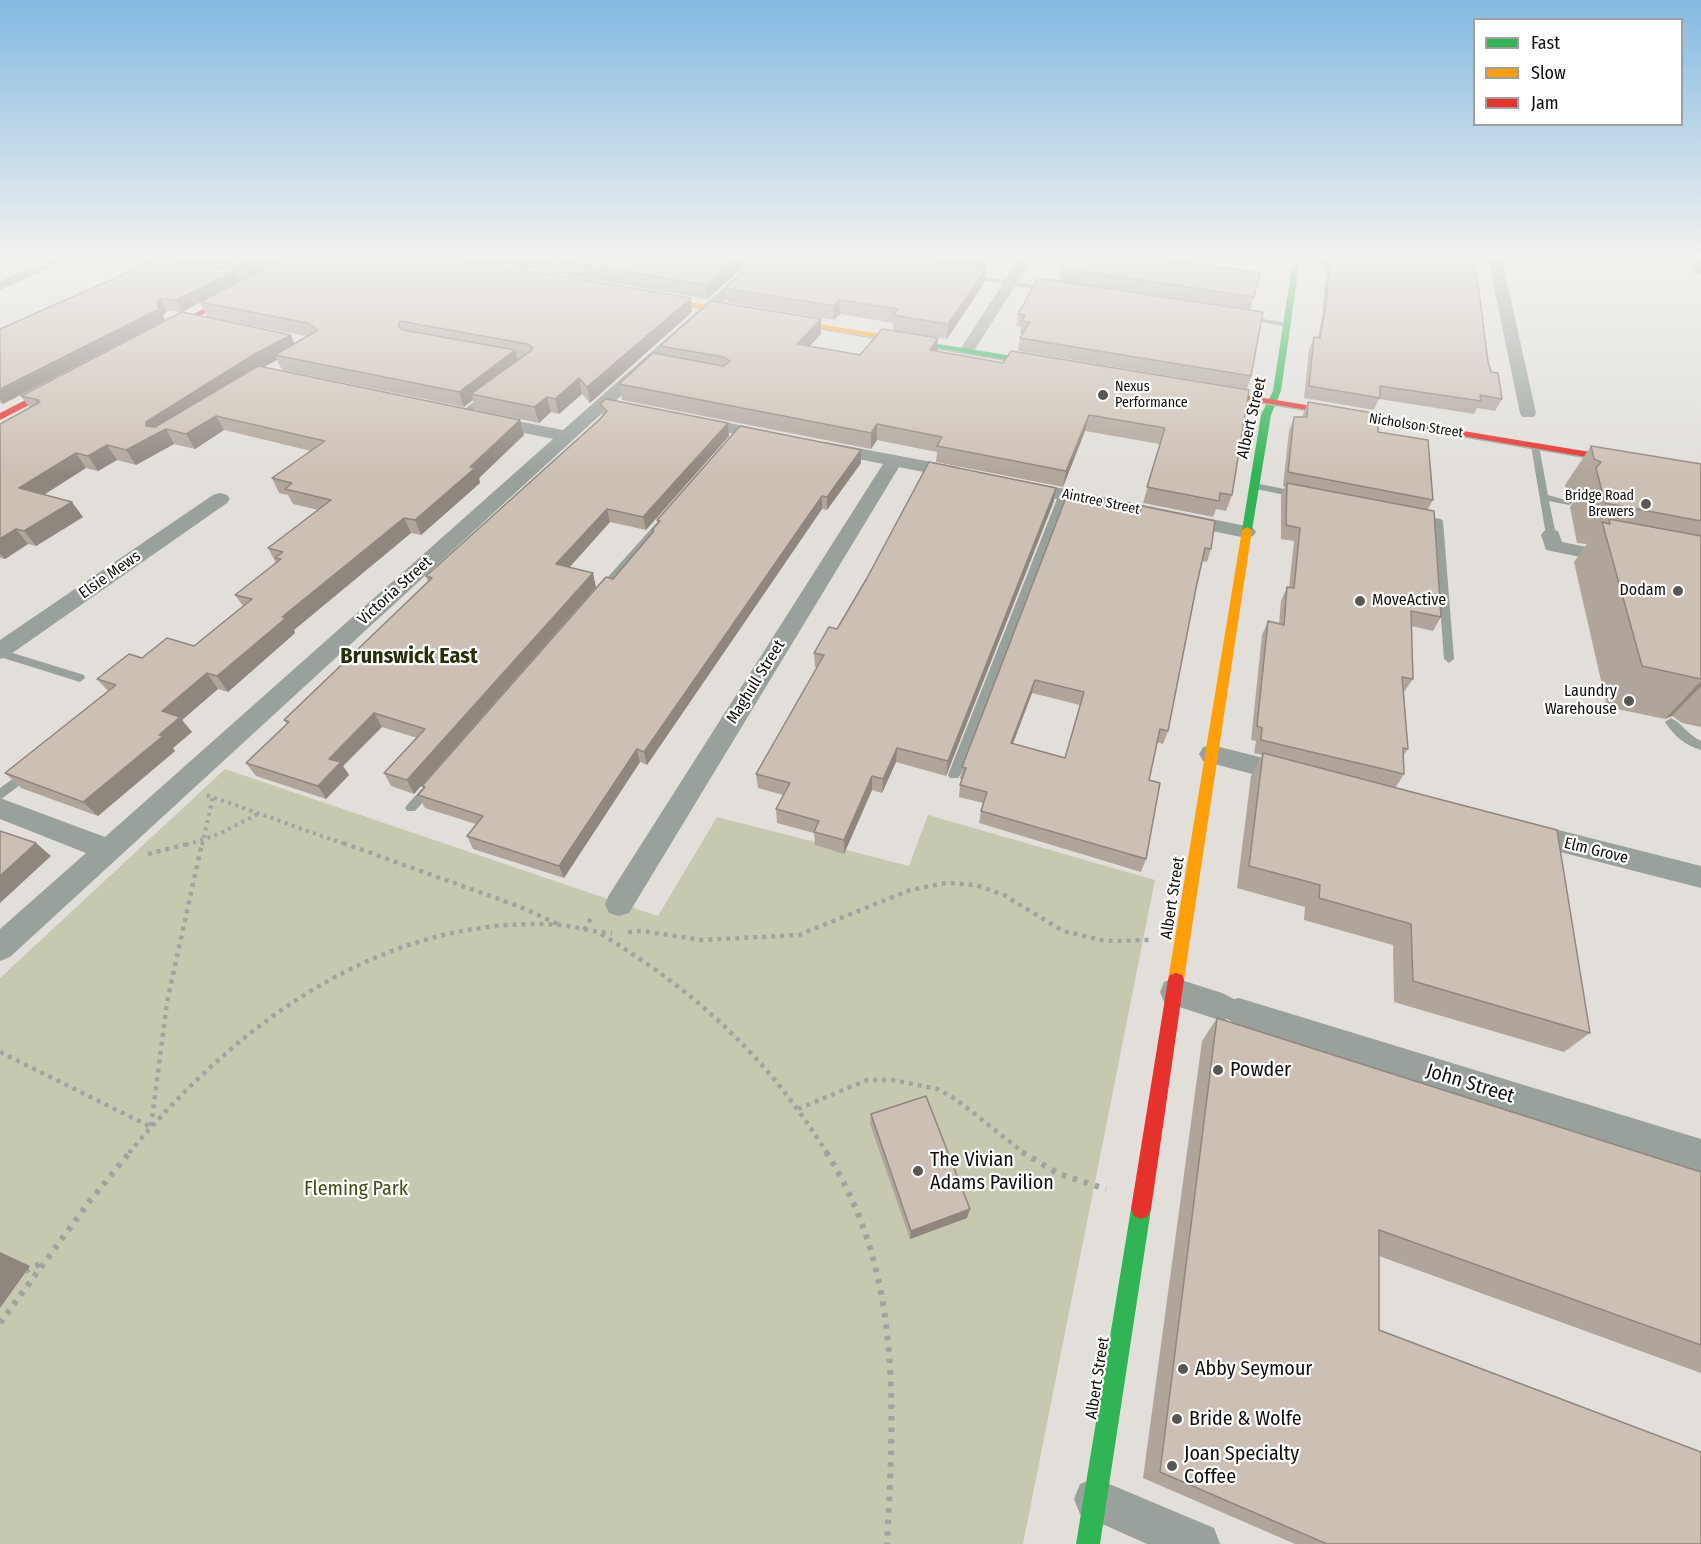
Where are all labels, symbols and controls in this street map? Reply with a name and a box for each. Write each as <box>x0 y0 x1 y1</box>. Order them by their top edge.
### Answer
legend <box>1473 18 1683 126</box>
text: Fast <box>1531 32 1560 54</box>
text: Slow <box>1531 62 1566 84</box>
text: Jam <box>1531 92 1559 114</box>
street label: Albert Street <box>1233 375 1271 461</box>
place label: Nexus Performance <box>1115 379 1188 412</box>
marker: Nexus Performance <box>1096 388 1110 402</box>
street label: Nicholson Street <box>1368 410 1464 442</box>
street label: Aintree Street <box>1061 486 1141 518</box>
place label: Bridge Road Brewers <box>1565 488 1634 520</box>
marker: Bridge Road Brewers <box>1639 497 1653 511</box>
street label: Elsie Mews <box>76 547 144 603</box>
street label: Victoria Street <box>354 553 436 629</box>
place label: Dodam <box>1620 581 1666 601</box>
marker: Dodam <box>1671 584 1685 598</box>
place label: MoveActive <box>1372 591 1446 611</box>
marker: MoveActive <box>1353 594 1367 608</box>
street label: Maghull Street <box>723 637 789 727</box>
district label: Brunswick East <box>340 644 478 670</box>
place label: Laundry Warehouse <box>1545 682 1617 720</box>
marker: Laundry Warehouse <box>1622 694 1636 708</box>
street label: Elm Grove <box>1562 834 1630 868</box>
street label: Albert Street <box>1157 856 1189 940</box>
place label: Powder <box>1230 1058 1291 1082</box>
street label: John Street <box>1423 1059 1517 1109</box>
marker: Powder <box>1211 1063 1225 1077</box>
place label: The Vivian Adams Pavilion <box>930 1148 1054 1195</box>
marker: The Vivian Adams Pavilion <box>911 1164 925 1178</box>
park label: Fleming Park <box>304 1177 408 1201</box>
street label: Albert Street <box>1082 1336 1114 1420</box>
place label: Abby Seymour <box>1195 1357 1312 1381</box>
marker: Abby Seymour <box>1176 1362 1190 1376</box>
place label: Bride & Wolfe <box>1189 1407 1302 1431</box>
marker: Bride & Wolfe <box>1170 1412 1184 1426</box>
place label: Joan Specialty Coffee <box>1184 1442 1299 1489</box>
marker: Joan Specialty Coffee <box>1165 1459 1179 1473</box>

